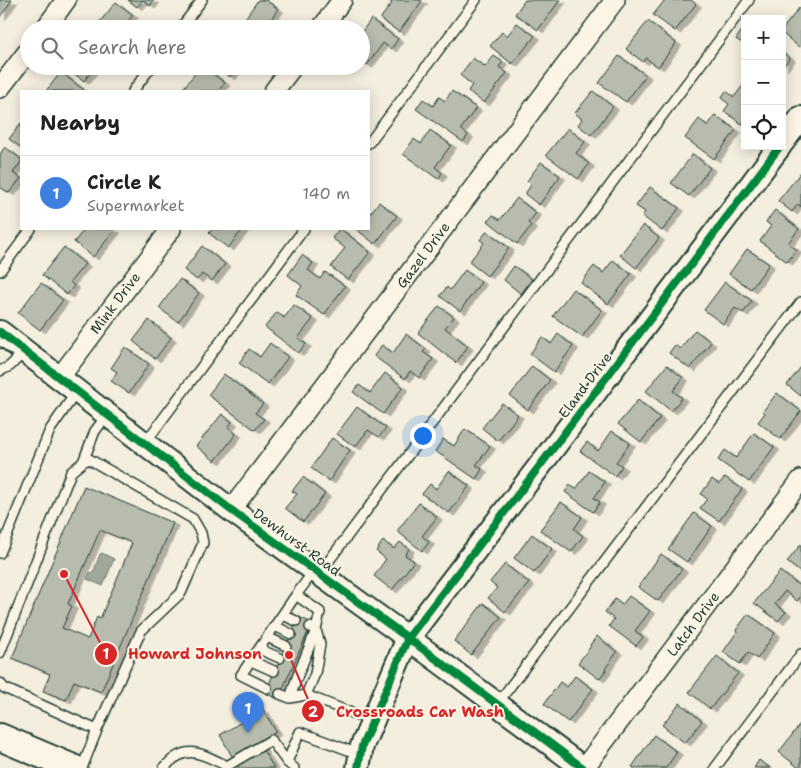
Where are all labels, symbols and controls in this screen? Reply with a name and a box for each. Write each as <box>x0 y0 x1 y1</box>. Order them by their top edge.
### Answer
map controls <box>741 15 786 150</box>
button: + <box>741 15 786 60</box>
search box <box>20 20 370 75</box>
icon: search <box>38 34 66 62</box>
text: Search here <box>78 35 187 60</box>
button: − <box>741 60 786 105</box>
button: locate <box>741 105 786 150</box>
text: Nearby <box>40 109 120 137</box>
text: Circle K <box>87 170 161 195</box>
text: 1 <box>52 183 60 204</box>
text: 140 m <box>303 183 350 204</box>
text: Supermarket <box>87 195 184 216</box>
street label: Gazel Drive <box>392 218 454 292</box>
street label: Mink Drive <box>86 268 144 338</box>
street label: Eland Drive <box>554 348 616 422</box>
your location <box>410 423 436 449</box>
street label: Dewhurst Road <box>250 504 344 580</box>
street label: Latch Drive <box>663 588 723 660</box>
callout: Howard Johnson <box>93 639 272 669</box>
text: 1 <box>103 644 110 664</box>
text: Howard Johnson <box>128 644 262 664</box>
pin: 1 <box>232 692 264 733</box>
callout: Crossroads Car Wash <box>301 696 513 726</box>
text: 2 <box>308 702 319 722</box>
text: Crossroads Car Wash <box>336 702 504 722</box>

